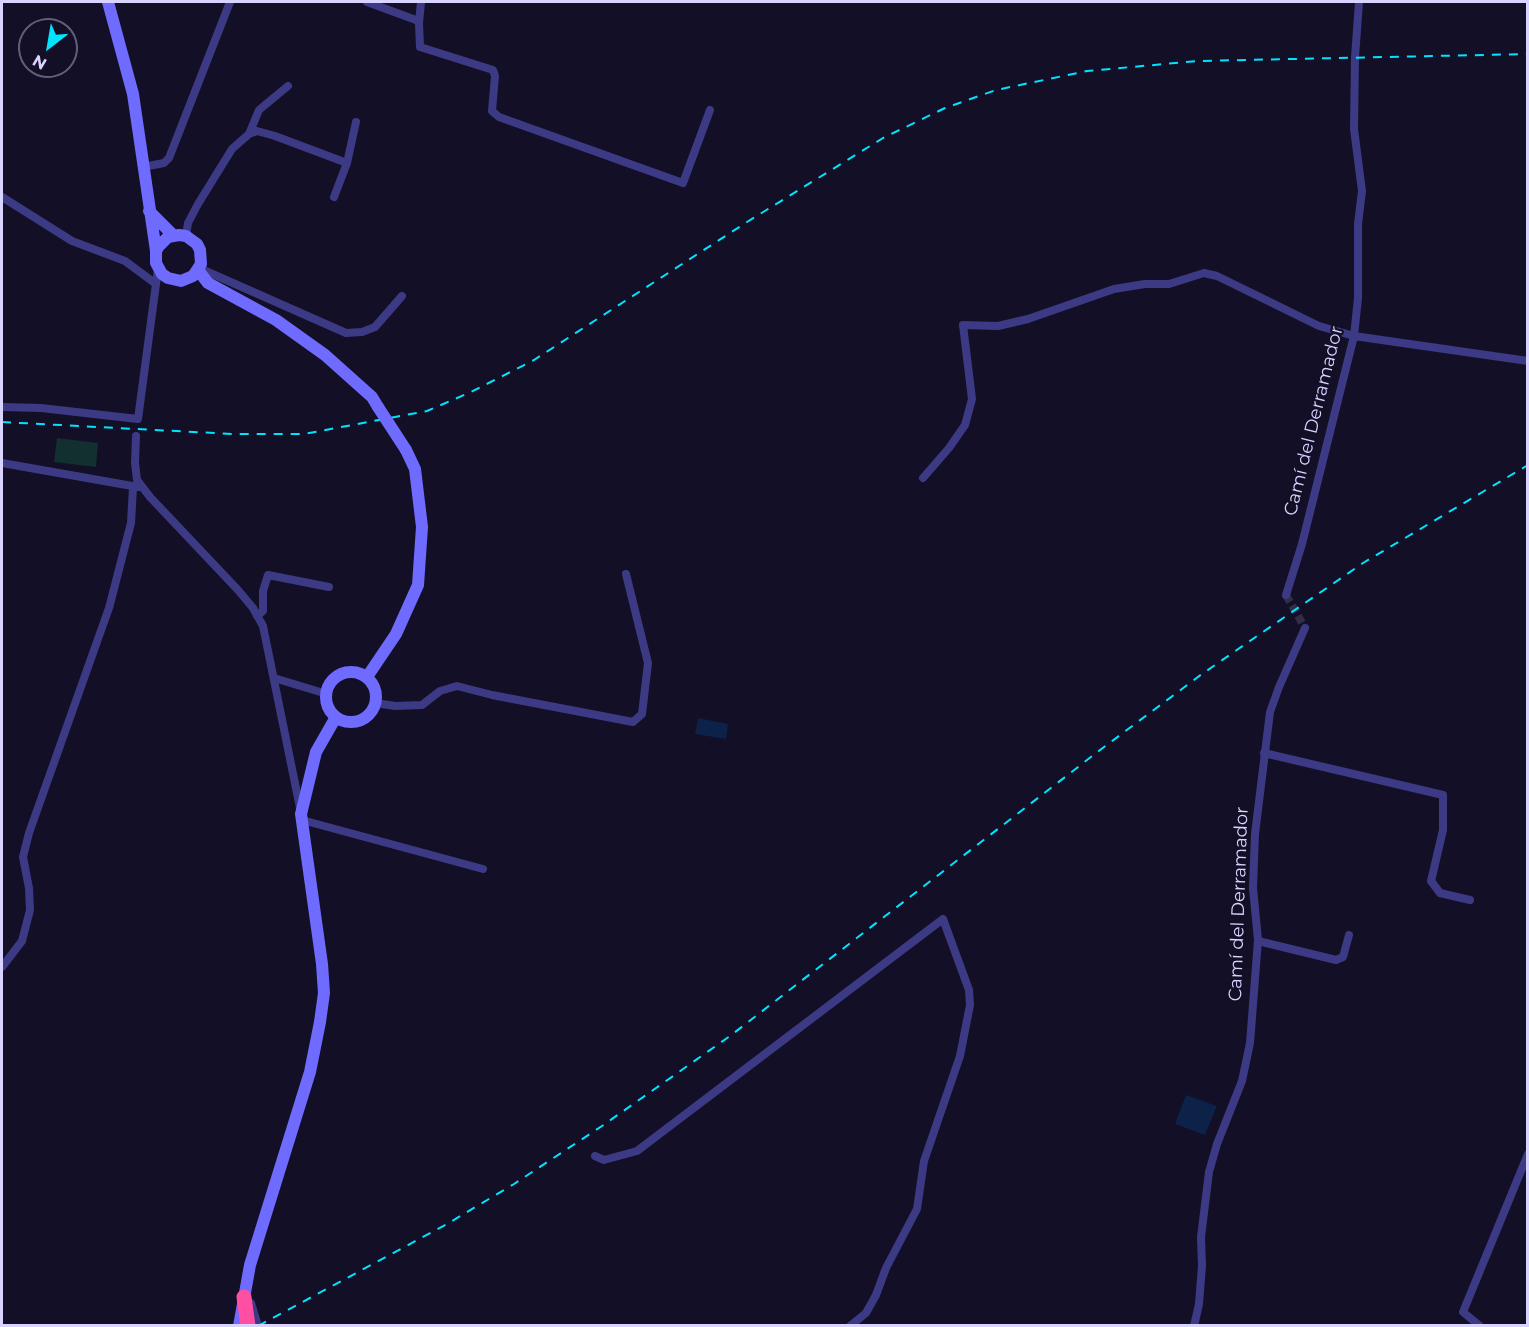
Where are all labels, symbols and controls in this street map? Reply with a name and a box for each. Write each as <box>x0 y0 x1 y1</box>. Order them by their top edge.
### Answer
north arrow <box>18 18 78 78</box>
text: N <box>29 51 50 74</box>
street label: Camí del Derramador <box>1280 324 1348 518</box>
street label: Camí del Derramador <box>1225 806 1253 1002</box>

